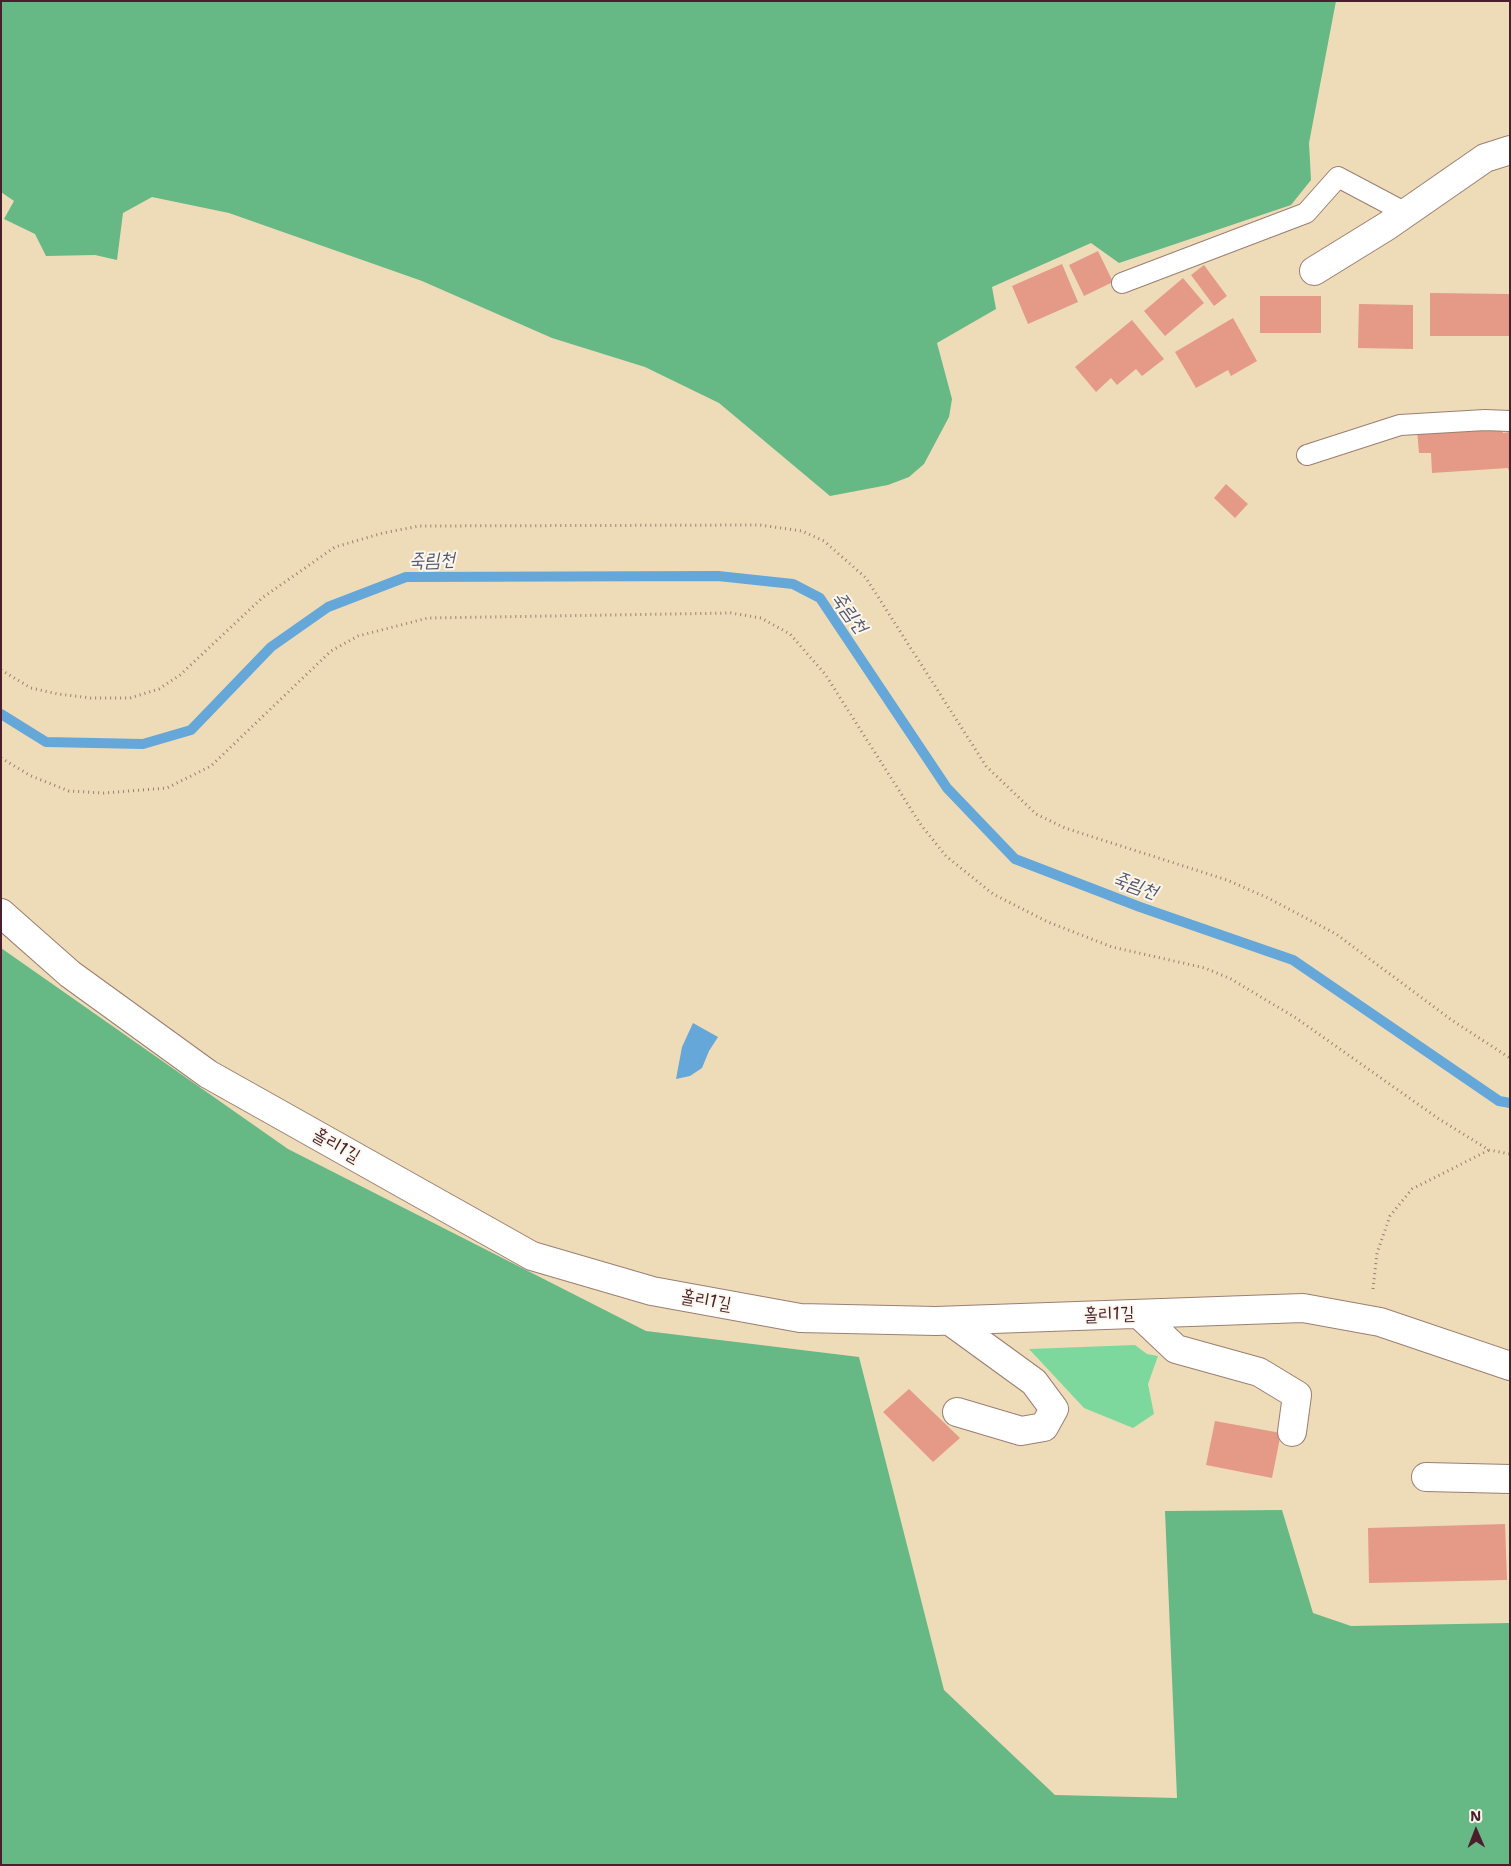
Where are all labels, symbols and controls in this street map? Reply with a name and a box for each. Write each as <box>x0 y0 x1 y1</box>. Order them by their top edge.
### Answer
water label: 죽림천 <box>409 549 455 573</box>
water label: 죽림천 <box>826 588 872 638</box>
water label: 죽림천 <box>1110 867 1160 905</box>
street label: 홀리1길 <box>309 1124 363 1168</box>
street label: 홀리1길 <box>679 1286 733 1316</box>
street label: 홀리1길 <box>1083 1303 1135 1327</box>
north arrow <box>1451 1806 1501 1856</box>
text: N <box>1470 1807 1481 1825</box>

